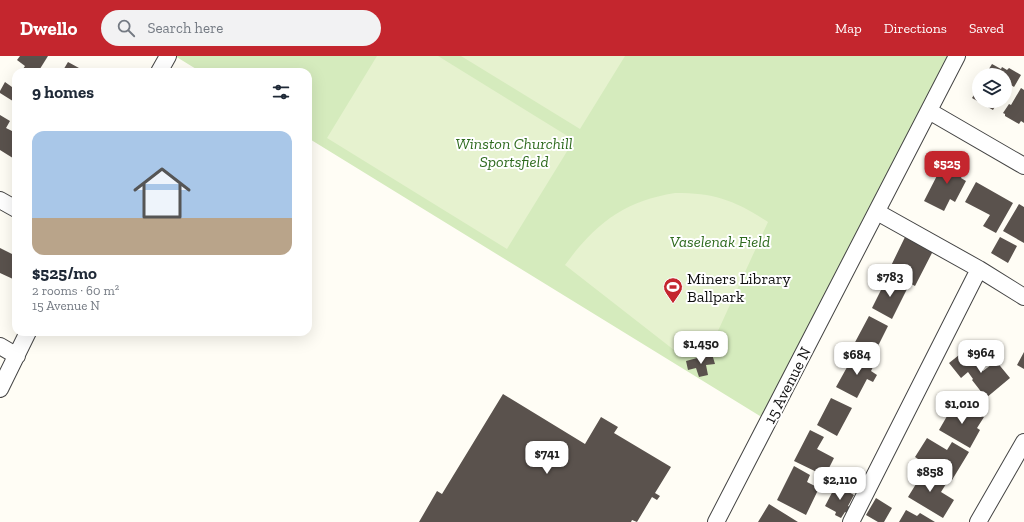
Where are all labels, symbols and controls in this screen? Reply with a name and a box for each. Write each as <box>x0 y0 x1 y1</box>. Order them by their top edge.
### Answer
search box <box>101 10 381 46</box>
text: Dwello <box>20 17 77 40</box>
icon: search <box>115 17 137 39</box>
text: Search here <box>147 19 223 37</box>
text: Map <box>835 20 862 37</box>
text: Directions <box>884 20 947 37</box>
text: Saved <box>969 20 1004 37</box>
map controls <box>972 68 1012 108</box>
button: layers <box>972 68 1012 108</box>
icon: filters <box>270 81 292 103</box>
text: 9 homes <box>32 82 94 102</box>
park label: Winston Churchill Sportsfield <box>455 134 573 171</box>
pin: $525 <box>923 151 971 185</box>
text: $525 <box>934 156 960 171</box>
icon: home <box>126 157 198 229</box>
park label: Vaselenak Field <box>670 232 770 251</box>
text: $525/mo <box>32 263 97 283</box>
pin: $783 <box>866 264 914 298</box>
place label: Miners Library Ballpark <box>687 269 792 306</box>
text: $783 <box>877 269 903 284</box>
sports icon: Miners Library Ballpark <box>662 276 684 304</box>
text: 2 rooms · 60 m² <box>32 283 119 298</box>
text: 15 Avenue N <box>32 298 100 313</box>
pin: $1,450 <box>668 331 734 365</box>
text: $1,450 <box>683 336 719 351</box>
pin: $964 <box>957 340 1005 374</box>
pin: $684 <box>833 342 881 376</box>
street label: 15 Avenue N <box>760 343 815 427</box>
text: $964 <box>967 345 995 360</box>
text: $684 <box>843 347 871 362</box>
pin: $1,010 <box>929 391 995 425</box>
text: $1,010 <box>945 396 979 411</box>
pin: $741 <box>523 441 571 475</box>
text: $741 <box>534 446 560 461</box>
pin: $858 <box>906 459 954 493</box>
text: $858 <box>916 464 944 479</box>
pin: $2,110 <box>807 467 873 501</box>
text: $2,110 <box>823 472 857 487</box>

